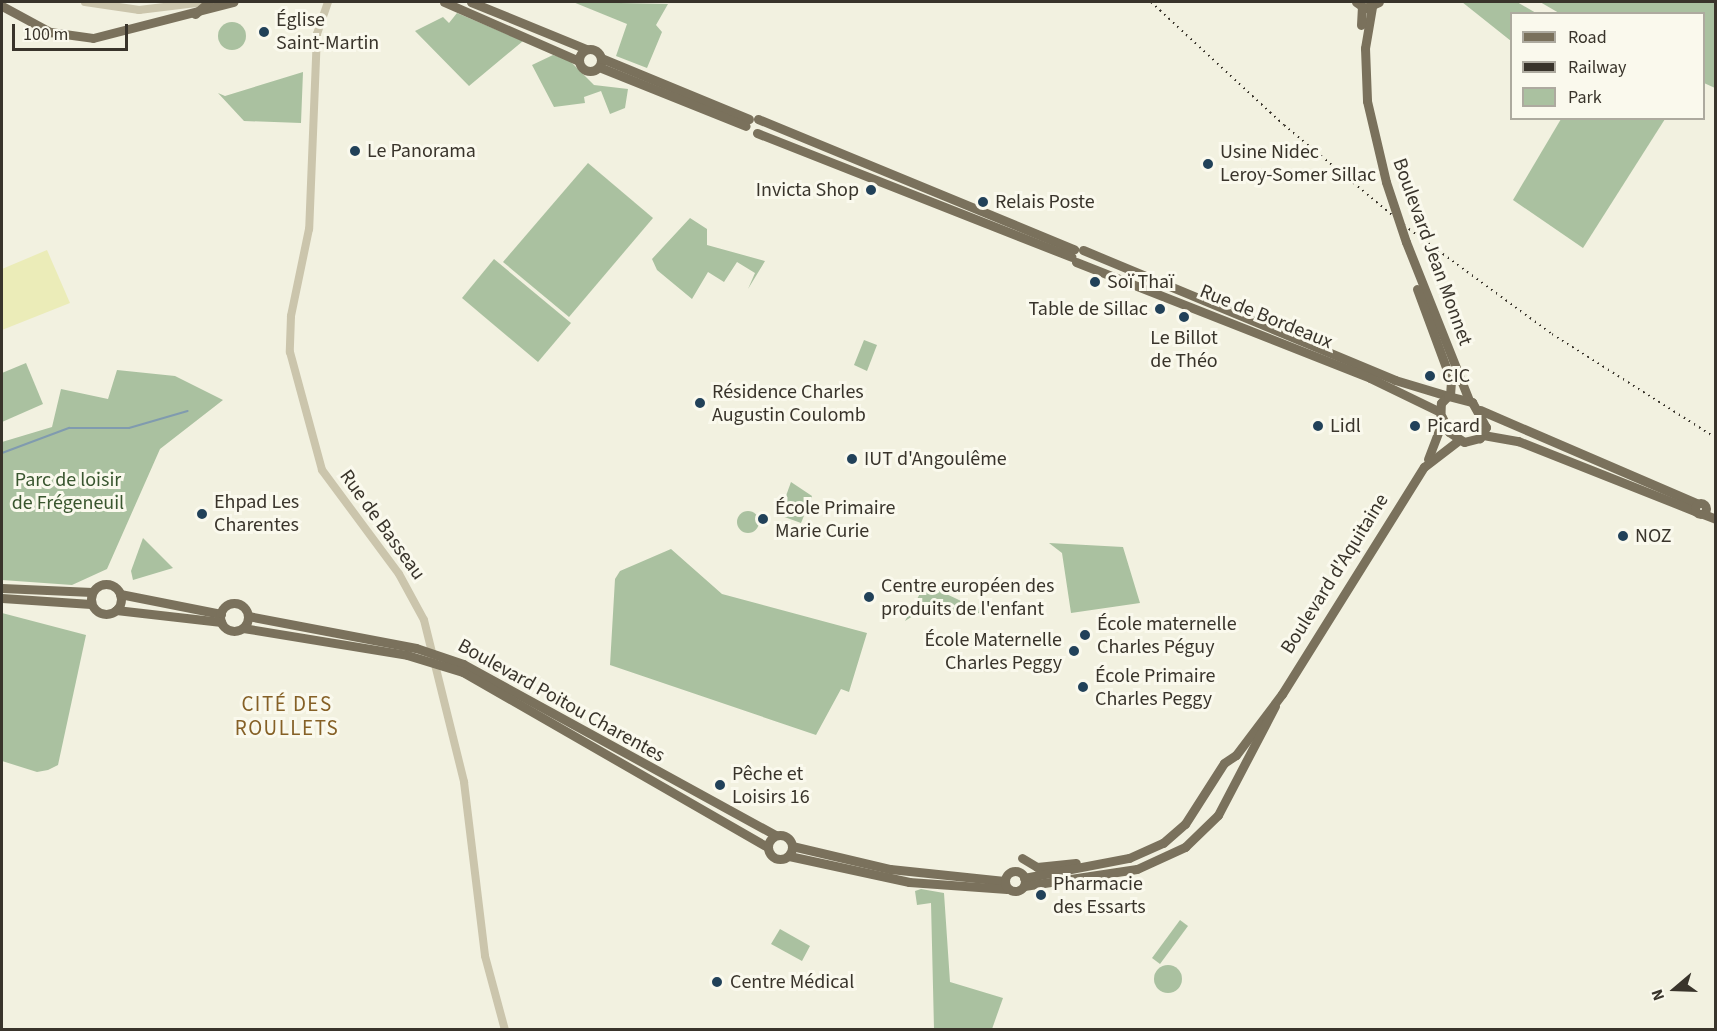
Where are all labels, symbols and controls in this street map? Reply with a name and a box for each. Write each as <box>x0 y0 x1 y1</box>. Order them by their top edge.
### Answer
place label: Église Saint-Martin <box>276 8 379 55</box>
scale bar <box>15 12 130 50</box>
legend <box>1510 12 1705 120</box>
text: 100 m <box>23 22 68 47</box>
marker: Église Saint-Martin <box>257 25 271 39</box>
text: Road <box>1568 25 1607 50</box>
text: Railway <box>1568 55 1627 80</box>
text: Park <box>1568 85 1602 110</box>
place label: Le Panorama <box>367 139 476 163</box>
place label: Usine Nidec Leroy-Somer Sillac <box>1220 140 1376 187</box>
marker: Le Panorama <box>348 144 362 158</box>
street label: Boulevard Jean Monnet <box>1387 155 1477 349</box>
marker: Usine Nidec Leroy-Somer Sillac <box>1201 157 1215 171</box>
place label: Invicta Shop <box>756 178 859 202</box>
marker: Invicta Shop <box>864 183 878 197</box>
place label: Relais Poste <box>995 190 1095 214</box>
marker: Relais Poste <box>976 195 990 209</box>
place label: Soï Thaï <box>1107 270 1174 294</box>
marker: Soï Thaï <box>1088 275 1102 289</box>
street label: Rue de Bordeaux <box>1196 279 1336 355</box>
place label: Table de Sillac <box>1029 297 1148 321</box>
marker: Table de Sillac <box>1153 302 1167 316</box>
marker: Le Billot de Théo <box>1177 310 1191 324</box>
place label: Le Billot de Théo <box>1150 326 1218 373</box>
place label: CIC <box>1442 364 1470 388</box>
marker: CIC <box>1423 369 1437 383</box>
place label: Résidence Charles Augustin Coulomb <box>712 380 866 427</box>
marker: Résidence Charles Augustin Coulomb <box>693 396 707 410</box>
place label: Lidl <box>1330 414 1361 438</box>
place label: Picard <box>1427 414 1480 438</box>
marker: Lidl <box>1311 419 1325 433</box>
marker: Picard <box>1408 419 1422 433</box>
place label: IUT d'Angoulême <box>864 447 1007 471</box>
marker: IUT d'Angoulême <box>845 452 859 466</box>
street label: Rue de Basseau <box>334 465 430 585</box>
park label: Parc de loisir de Frégeneuil <box>12 469 124 516</box>
street label: Boulevard d'Aquitaine <box>1276 489 1394 659</box>
place label: Ehpad Les Charentes <box>214 490 299 537</box>
place label: École Primaire Marie Curie <box>775 496 895 543</box>
marker: Ehpad Les Charentes <box>195 507 209 521</box>
marker: École Primaire Marie Curie <box>756 512 770 526</box>
place label: NOZ <box>1635 524 1672 548</box>
marker: NOZ <box>1616 529 1630 543</box>
place label: Centre européen des produits de l'enfant <box>881 574 1054 621</box>
marker: Centre européen des produits de l'enfant <box>862 590 876 604</box>
place label: École maternelle Charles Péguy <box>1097 612 1237 659</box>
place label: École Maternelle Charles Peggy <box>924 628 1062 675</box>
marker: École maternelle Charles Péguy <box>1078 628 1092 642</box>
street label: Boulevard Poitou Charentes <box>453 634 669 768</box>
marker: École Maternelle Charles Peggy <box>1067 644 1081 658</box>
place label: École Primaire Charles Peggy <box>1095 664 1215 711</box>
marker: École Primaire Charles Peggy <box>1076 680 1090 694</box>
district label: CITÉ DES ROULLETS <box>235 691 339 741</box>
place label: Pêche et Loisirs 16 <box>732 762 810 809</box>
marker: Pêche et Loisirs 16 <box>713 778 727 792</box>
place label: Pharmacie des Essarts <box>1053 872 1146 919</box>
marker: Pharmacie des Essarts <box>1034 888 1048 902</box>
north arrow <box>1645 959 1705 1019</box>
place label: Centre Médical <box>730 970 854 994</box>
marker: Centre Médical <box>708 973 726 991</box>
text: N <box>1646 986 1670 1003</box>

